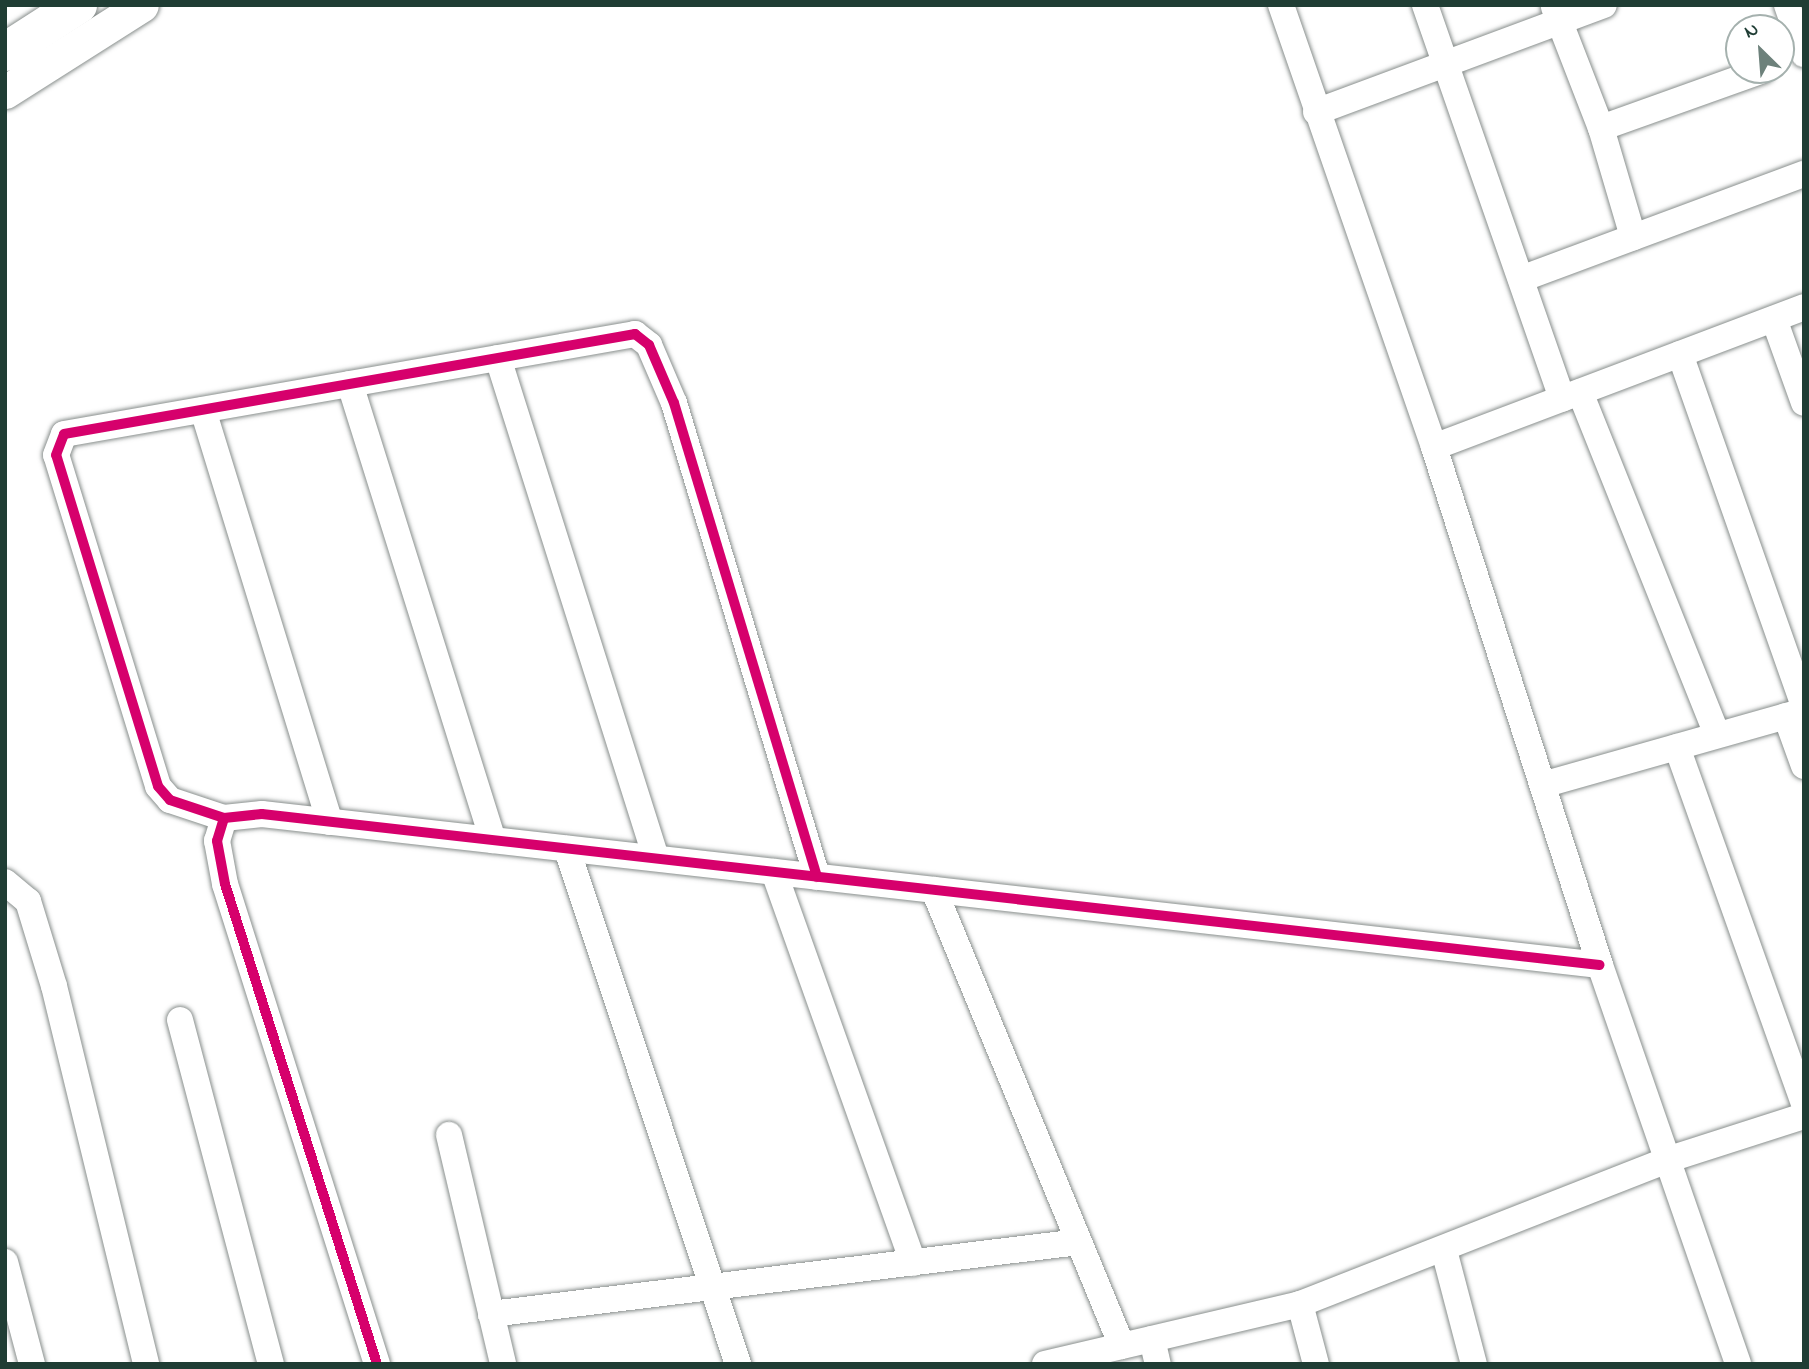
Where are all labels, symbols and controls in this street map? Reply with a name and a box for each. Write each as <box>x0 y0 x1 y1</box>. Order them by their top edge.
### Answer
north arrow <box>1725 14 1795 84</box>
text: N <box>1740 16 1763 46</box>

